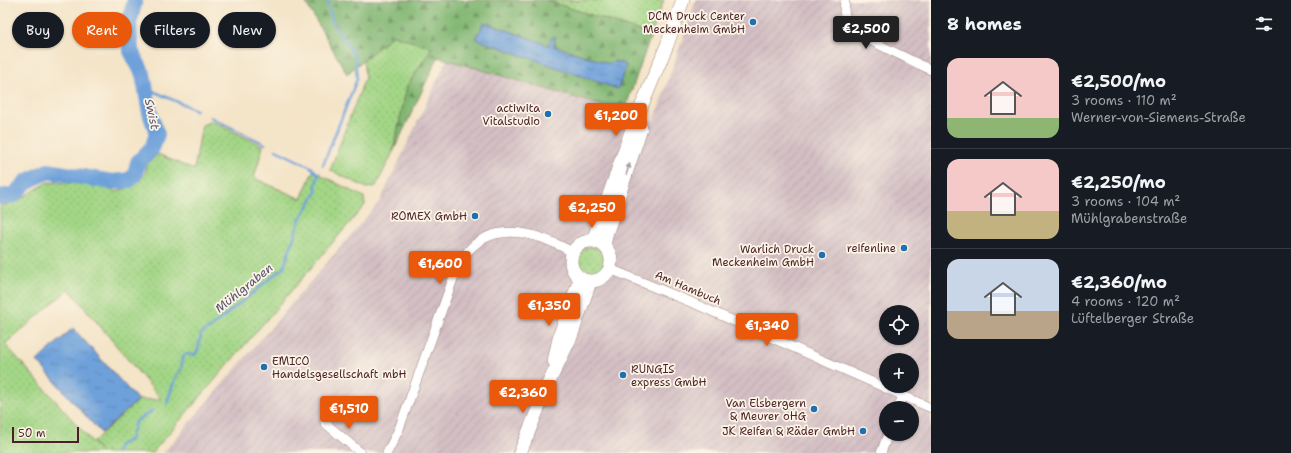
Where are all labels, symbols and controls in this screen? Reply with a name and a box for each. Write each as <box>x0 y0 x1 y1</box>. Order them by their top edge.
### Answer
place label: DCM Druck Center Meckenheim GmbH <box>643 9 745 37</box>
chip: Buy <box>12 12 64 48</box>
chip: Rent <box>72 12 132 48</box>
chip: Filters <box>140 12 210 48</box>
chip: New <box>218 12 276 48</box>
text: 8 homes <box>947 13 1022 35</box>
icon: filters <box>1253 13 1275 35</box>
pin: €2,500 <box>833 16 899 50</box>
marker: DCM Druck Center Meckenheim GmbH <box>748 17 758 27</box>
text: €2,500 <box>842 20 890 37</box>
text: €2,500/mo <box>1071 70 1166 92</box>
icon: home <box>979 74 1027 122</box>
text: 3 rooms · 110 m² <box>1071 92 1177 109</box>
water label: Swist <box>141 97 163 132</box>
place label: actiwita Vitalstudio <box>482 101 540 129</box>
pin: €1,200 <box>583 103 649 137</box>
text: €1,200 <box>594 107 638 124</box>
marker: actiwita Vitalstudio <box>543 109 553 119</box>
text: Werner-von-Siemens-Straße <box>1071 109 1246 126</box>
one-way arrow <box>625 162 631 174</box>
text: €2,250/mo <box>1071 171 1166 193</box>
icon: home <box>979 175 1027 223</box>
text: 3 rooms · 104 m² <box>1071 193 1180 210</box>
pin: €2,250 <box>559 195 625 229</box>
text: €2,250 <box>568 199 616 216</box>
place label: ROMEX GmbH <box>391 209 467 224</box>
text: Mühlgrabenstraße <box>1071 210 1187 227</box>
marker: ROMEX GmbH <box>470 211 480 221</box>
place label: reifenline <box>847 241 896 256</box>
place label: Warlich Druck Meckenheim GmbH <box>712 242 814 270</box>
marker: reifenline <box>899 243 909 253</box>
marker: Warlich Druck Meckenheim GmbH <box>817 250 827 260</box>
pin: €1,600 <box>407 251 473 285</box>
text: €1,600 <box>418 255 462 272</box>
water label: Mühlgraben <box>212 260 276 316</box>
street label: Am Hambuch <box>653 267 723 309</box>
text: €2,360/mo <box>1071 271 1167 293</box>
icon: home <box>979 275 1027 323</box>
pin: €1,350 <box>516 293 582 327</box>
text: 4 rooms · 120 m² <box>1071 293 1180 310</box>
text: €1,350 <box>527 297 571 314</box>
map controls <box>879 305 919 441</box>
button: locate <box>879 305 919 345</box>
text: Lüftelberger Straße <box>1071 310 1194 327</box>
pin: €1,340 <box>734 313 800 347</box>
text: €1,340 <box>745 317 789 334</box>
button: + <box>879 353 919 393</box>
place label: EMICO Handelsgesellschaft mbH <box>272 354 406 382</box>
marker: EMICO Handelsgesellschaft mbH <box>259 362 269 372</box>
place label: RUNGIS express GmbH <box>631 362 707 390</box>
marker: RUNGIS express GmbH <box>618 370 628 380</box>
pin: €2,360 <box>490 380 556 414</box>
text: €2,360 <box>499 384 547 401</box>
pin: €1,510 <box>316 396 382 430</box>
place label: Van Elsbergern & Meurer oHG <box>726 396 807 424</box>
text: €1,510 <box>329 400 369 417</box>
button: − <box>879 401 919 441</box>
marker: Van Elsbergern & Meurer oHG <box>809 404 819 414</box>
place label: JK Reifen & Räder GmbH <box>722 424 855 439</box>
scale bar <box>12 425 79 444</box>
text: 50 m <box>18 426 46 441</box>
marker: JK Reifen & Räder GmbH <box>858 426 868 436</box>

